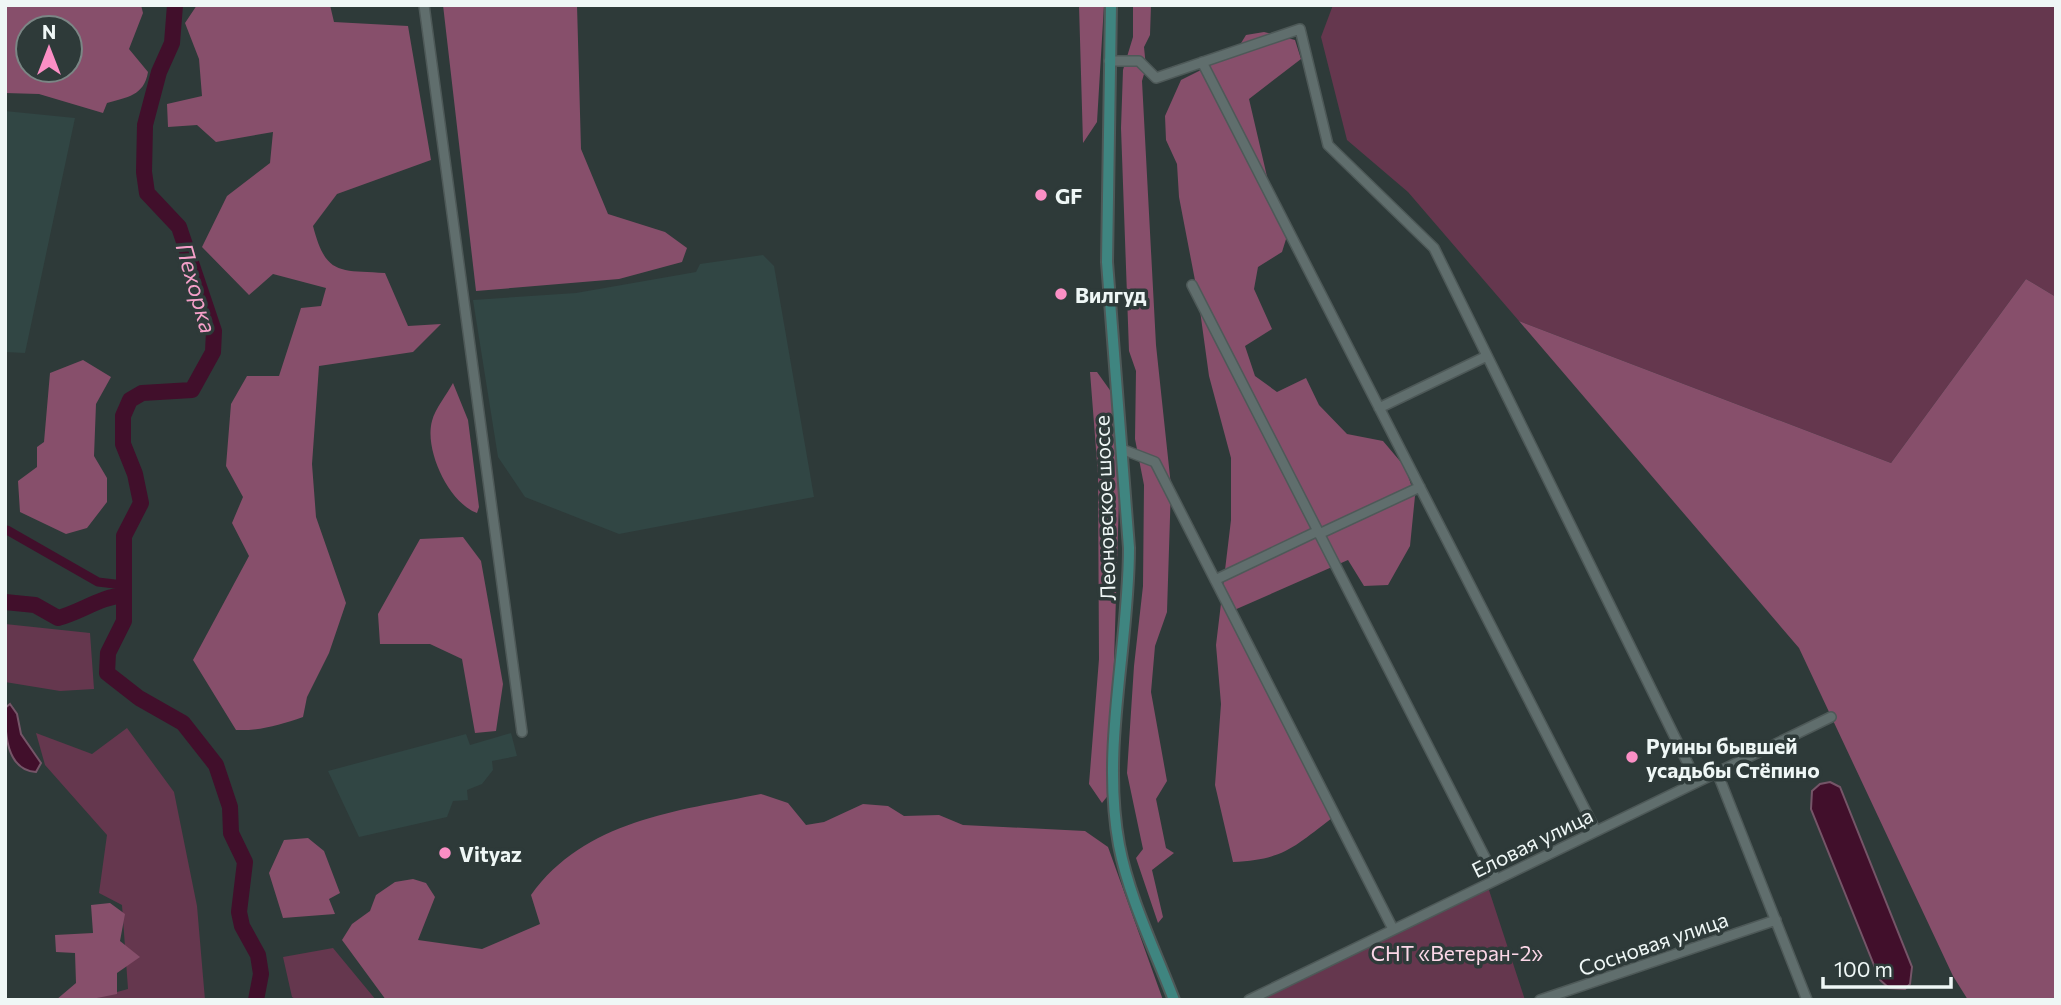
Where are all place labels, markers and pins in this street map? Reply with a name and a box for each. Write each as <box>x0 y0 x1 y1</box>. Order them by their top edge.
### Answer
place label: GF <box>1055 183 1082 208</box>
marker: GF <box>1033 187 1049 203</box>
place label: Вилгуд <box>1075 282 1147 307</box>
marker: Вилгуд <box>1053 286 1069 302</box>
place label: Руины бывшей усадьбы Стёпино <box>1646 733 1820 782</box>
marker: Руины бывшей усадьбы Стёпино <box>1624 749 1640 765</box>
place label: Vityaz <box>459 841 522 866</box>
marker: Vityaz <box>437 845 453 861</box>

